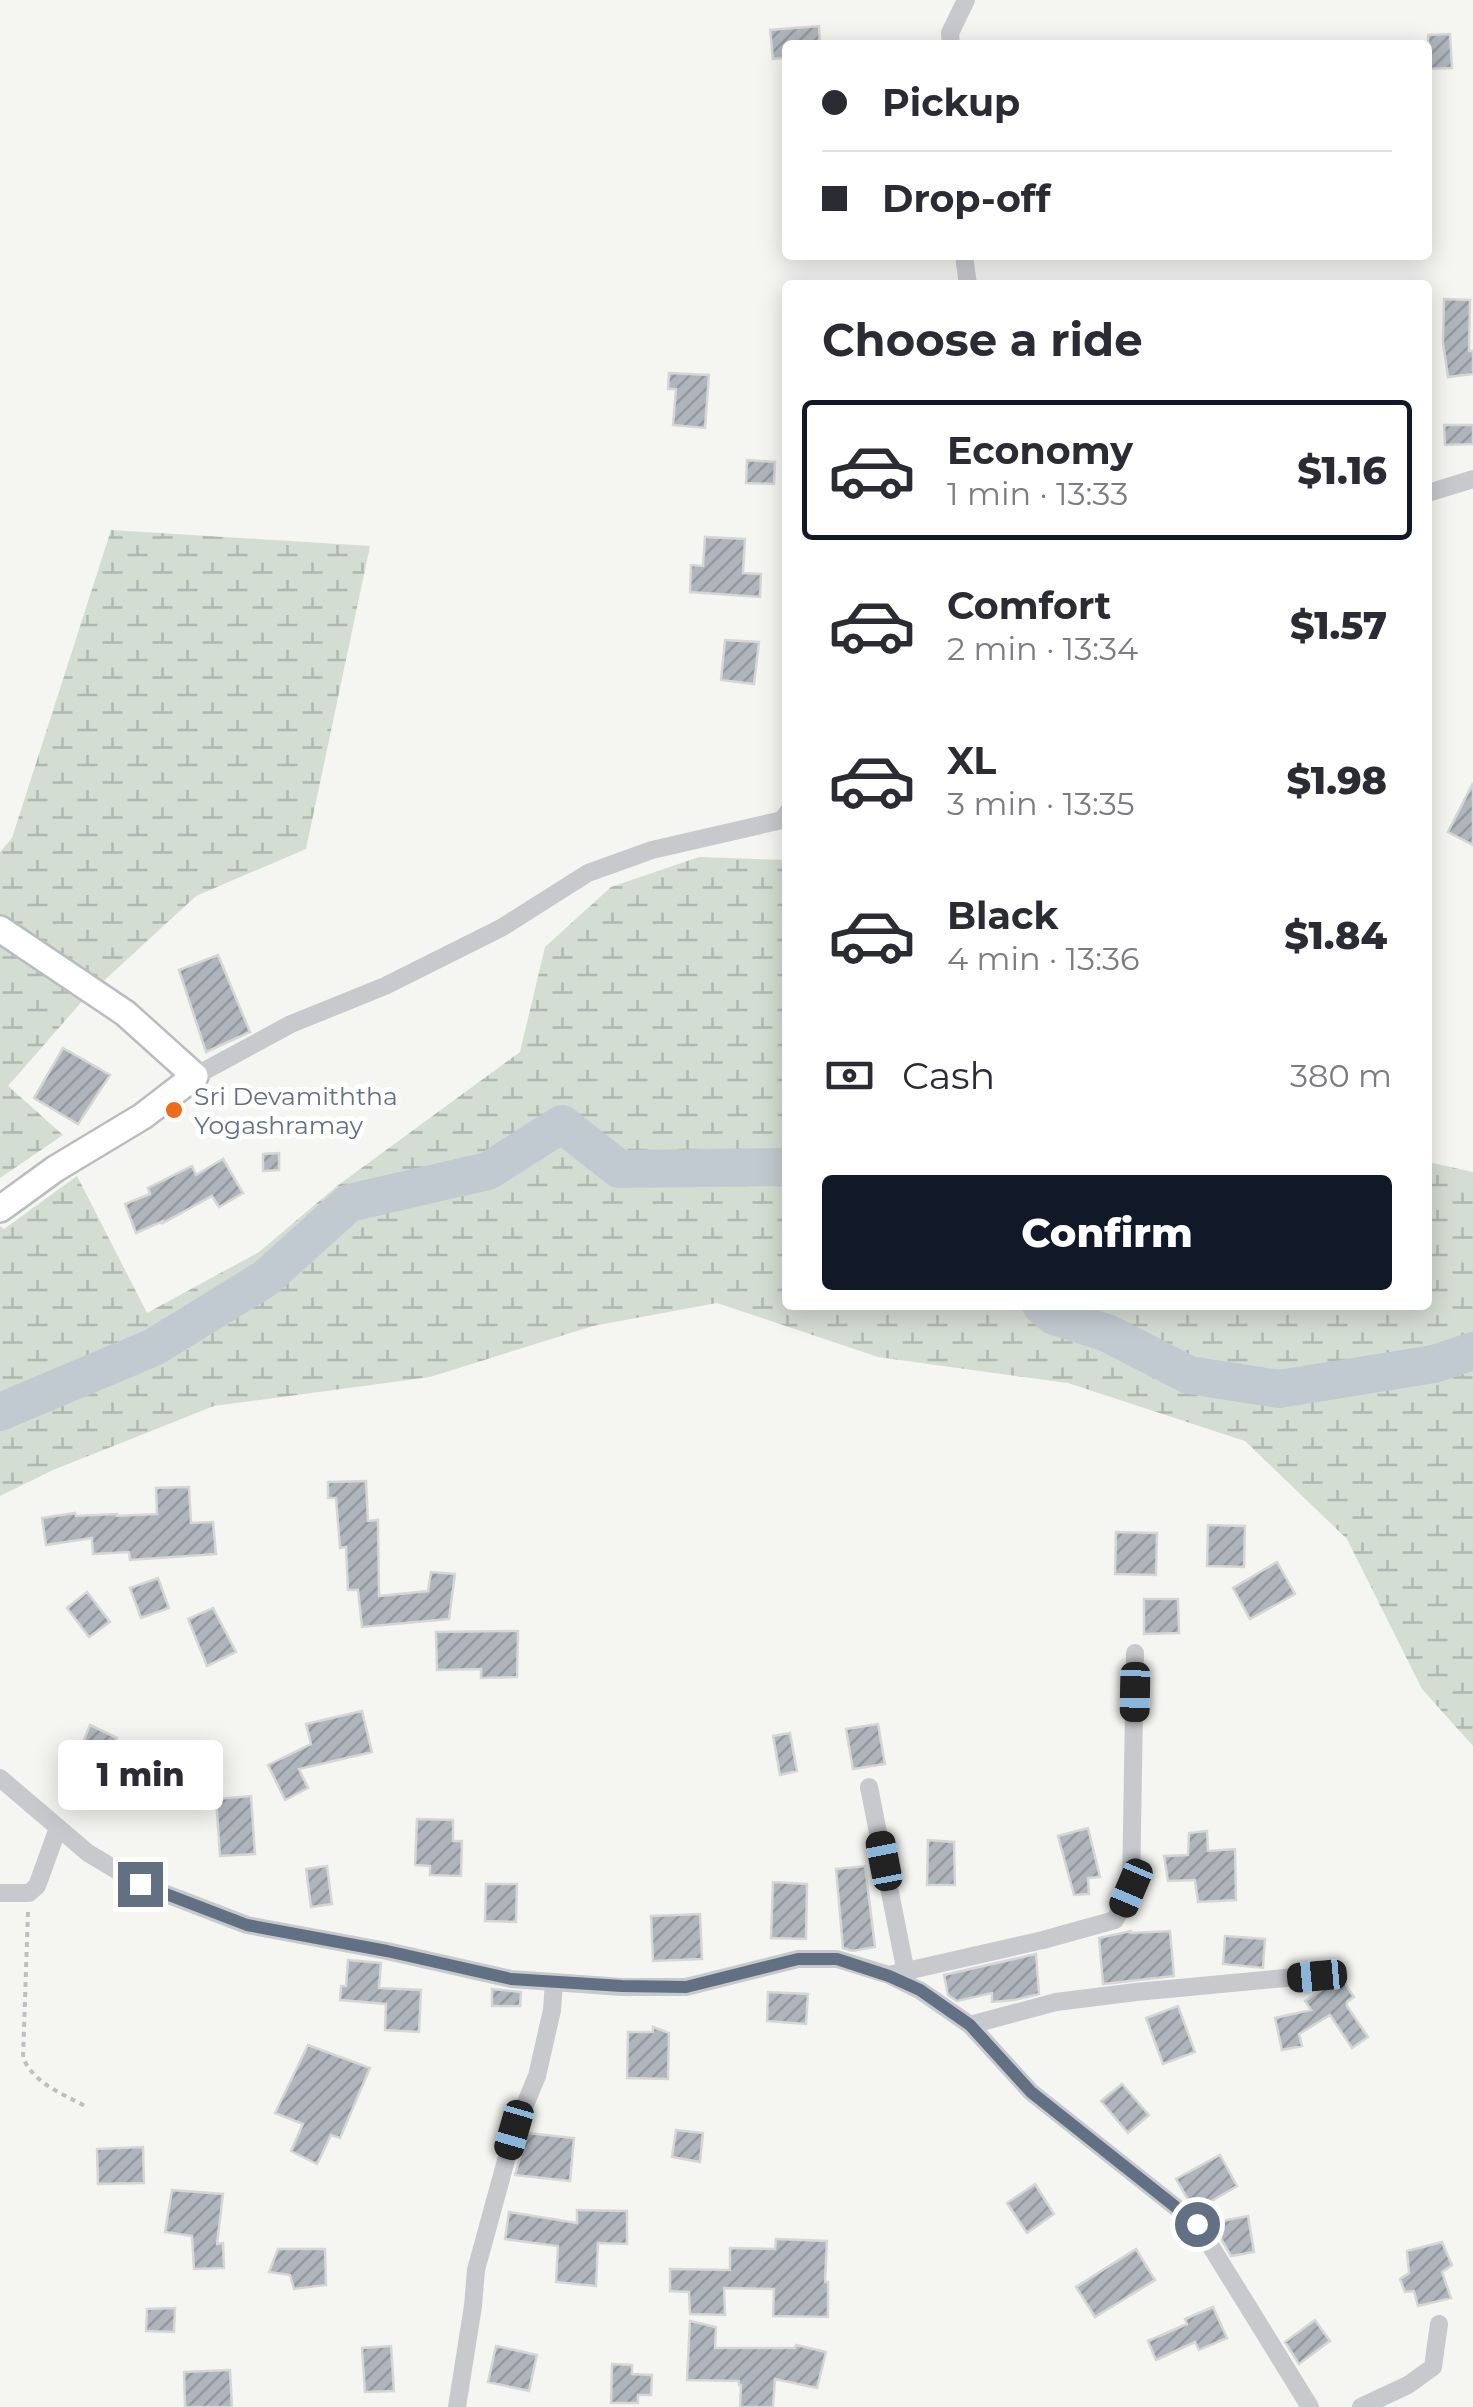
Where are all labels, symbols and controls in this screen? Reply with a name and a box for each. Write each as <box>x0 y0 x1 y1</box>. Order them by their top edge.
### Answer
text: Pickup <box>882 79 1020 126</box>
text: Drop-off <box>882 175 1051 222</box>
text: Choose a ride <box>822 312 1143 367</box>
icon: car <box>827 425 917 515</box>
text: Economy <box>947 427 1133 474</box>
text: $1.16 <box>1297 447 1387 494</box>
text: 1 min · 13:33 <box>947 474 1128 513</box>
icon: car <box>827 580 917 670</box>
text: Comfort <box>947 582 1111 629</box>
text: $1.57 <box>1290 602 1387 649</box>
text: 2 min · 13:34 <box>947 629 1138 668</box>
icon: car <box>827 735 917 825</box>
text: XL <box>947 737 996 784</box>
text: $1.98 <box>1287 757 1387 804</box>
text: 3 min · 13:35 <box>947 784 1135 823</box>
icon: car <box>827 890 917 980</box>
text: Black <box>947 892 1058 939</box>
text: $1.84 <box>1284 912 1387 959</box>
text: 4 min · 13:36 <box>947 939 1139 978</box>
icon: cash <box>822 1048 877 1103</box>
text: Cash <box>902 1052 995 1099</box>
text: 380 m <box>1290 1056 1392 1095</box>
place label: Sri Devamiththa Yogashramay <box>194 1081 398 1140</box>
marker: Sri Devamiththa Yogashramay <box>163 1099 185 1121</box>
button: Confirm <box>822 1175 1392 1290</box>
car <box>1119 1662 1151 1722</box>
callout: 1 min <box>58 1739 222 1809</box>
text: 1 min <box>96 1755 185 1794</box>
car <box>864 1829 904 1893</box>
car <box>1105 1855 1157 1921</box>
route end <box>118 1862 163 1907</box>
car <box>1286 1958 1348 1994</box>
car <box>491 2097 537 2163</box>
route start <box>1175 2202 1220 2247</box>

